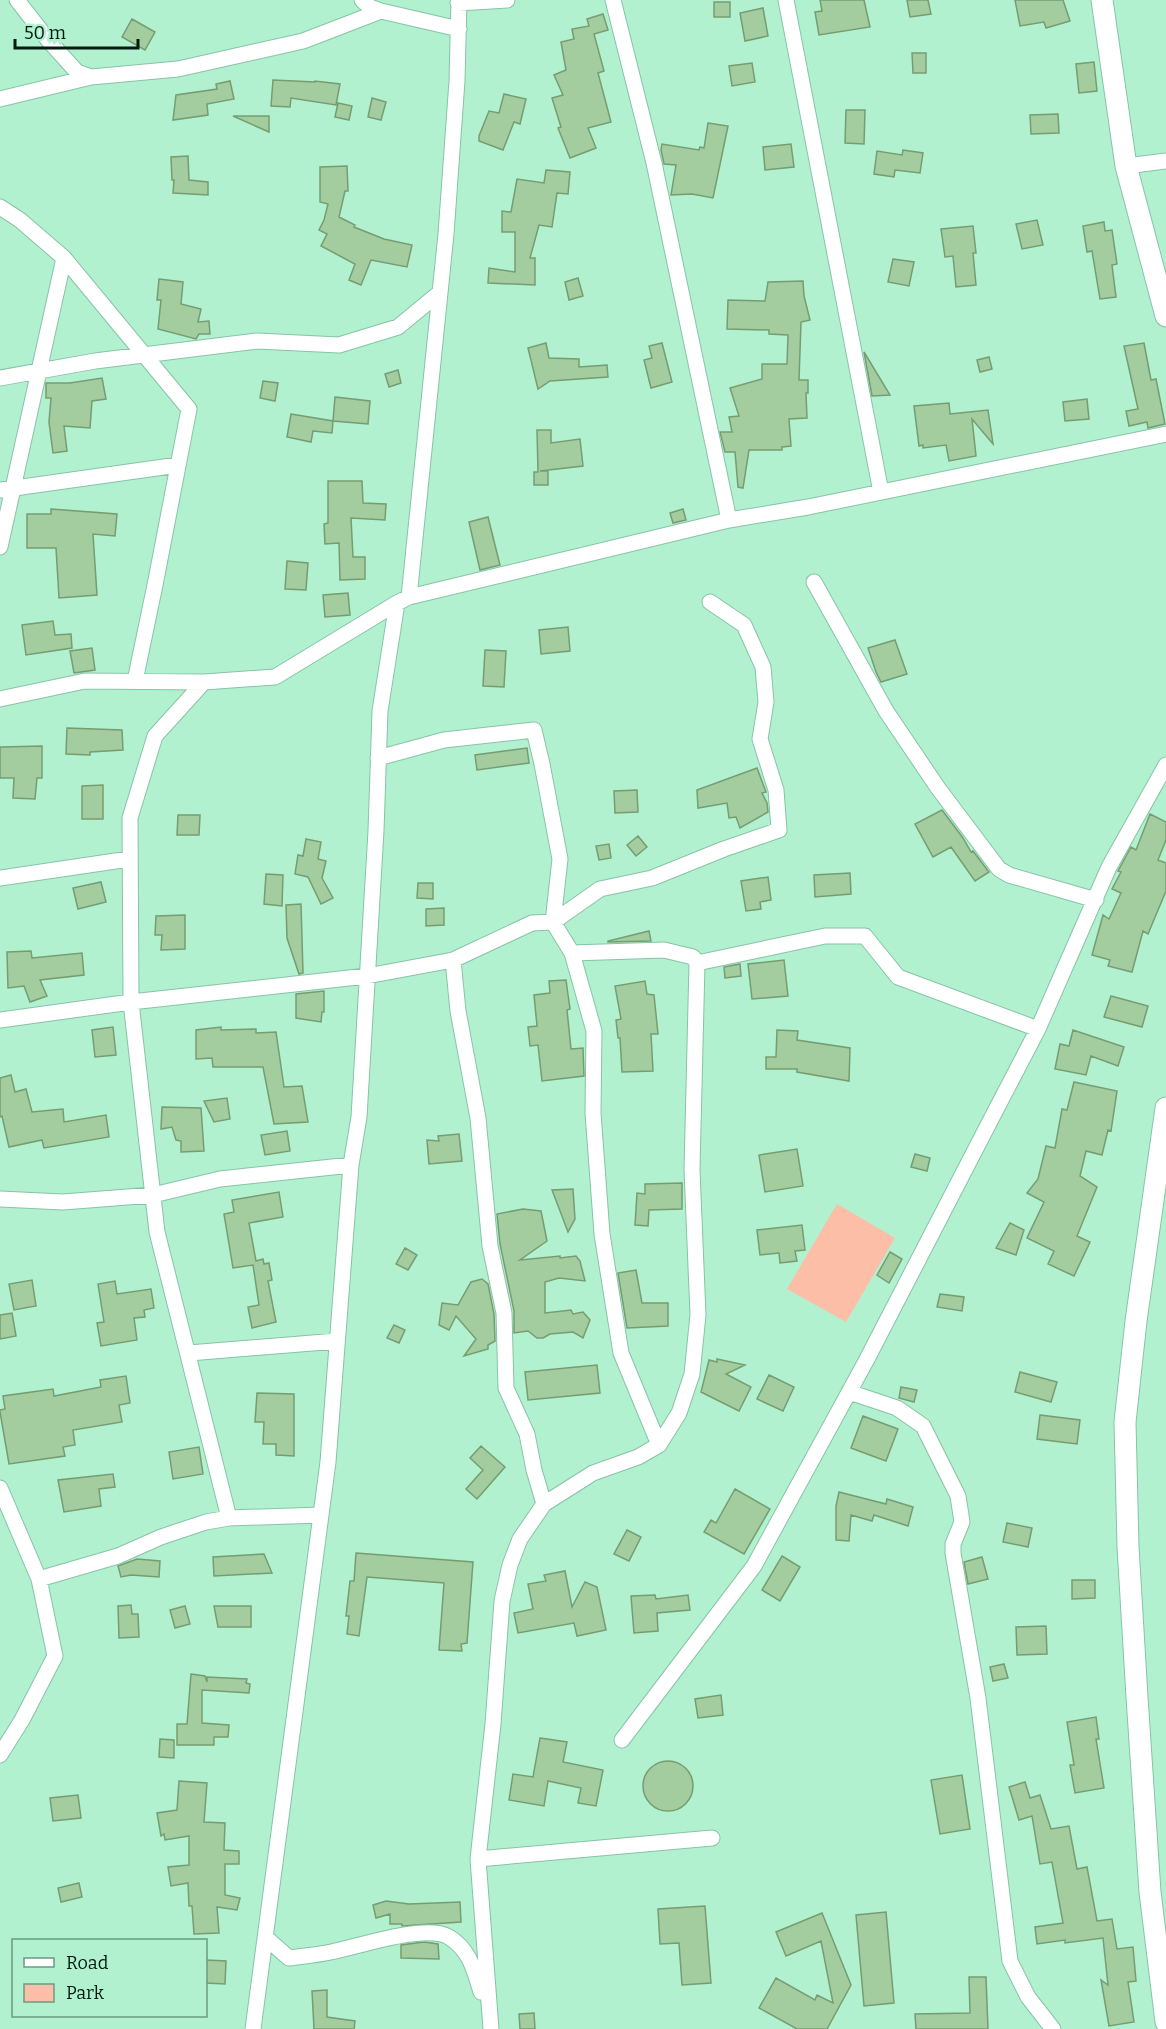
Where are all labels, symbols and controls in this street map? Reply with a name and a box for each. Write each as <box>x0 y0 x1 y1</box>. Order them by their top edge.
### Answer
scale bar <box>15 12 138 50</box>
text: 50 m <box>24 22 66 44</box>
legend <box>12 1939 207 2017</box>
text: Road <box>66 1952 109 1974</box>
text: Park <box>66 1982 105 2004</box>

